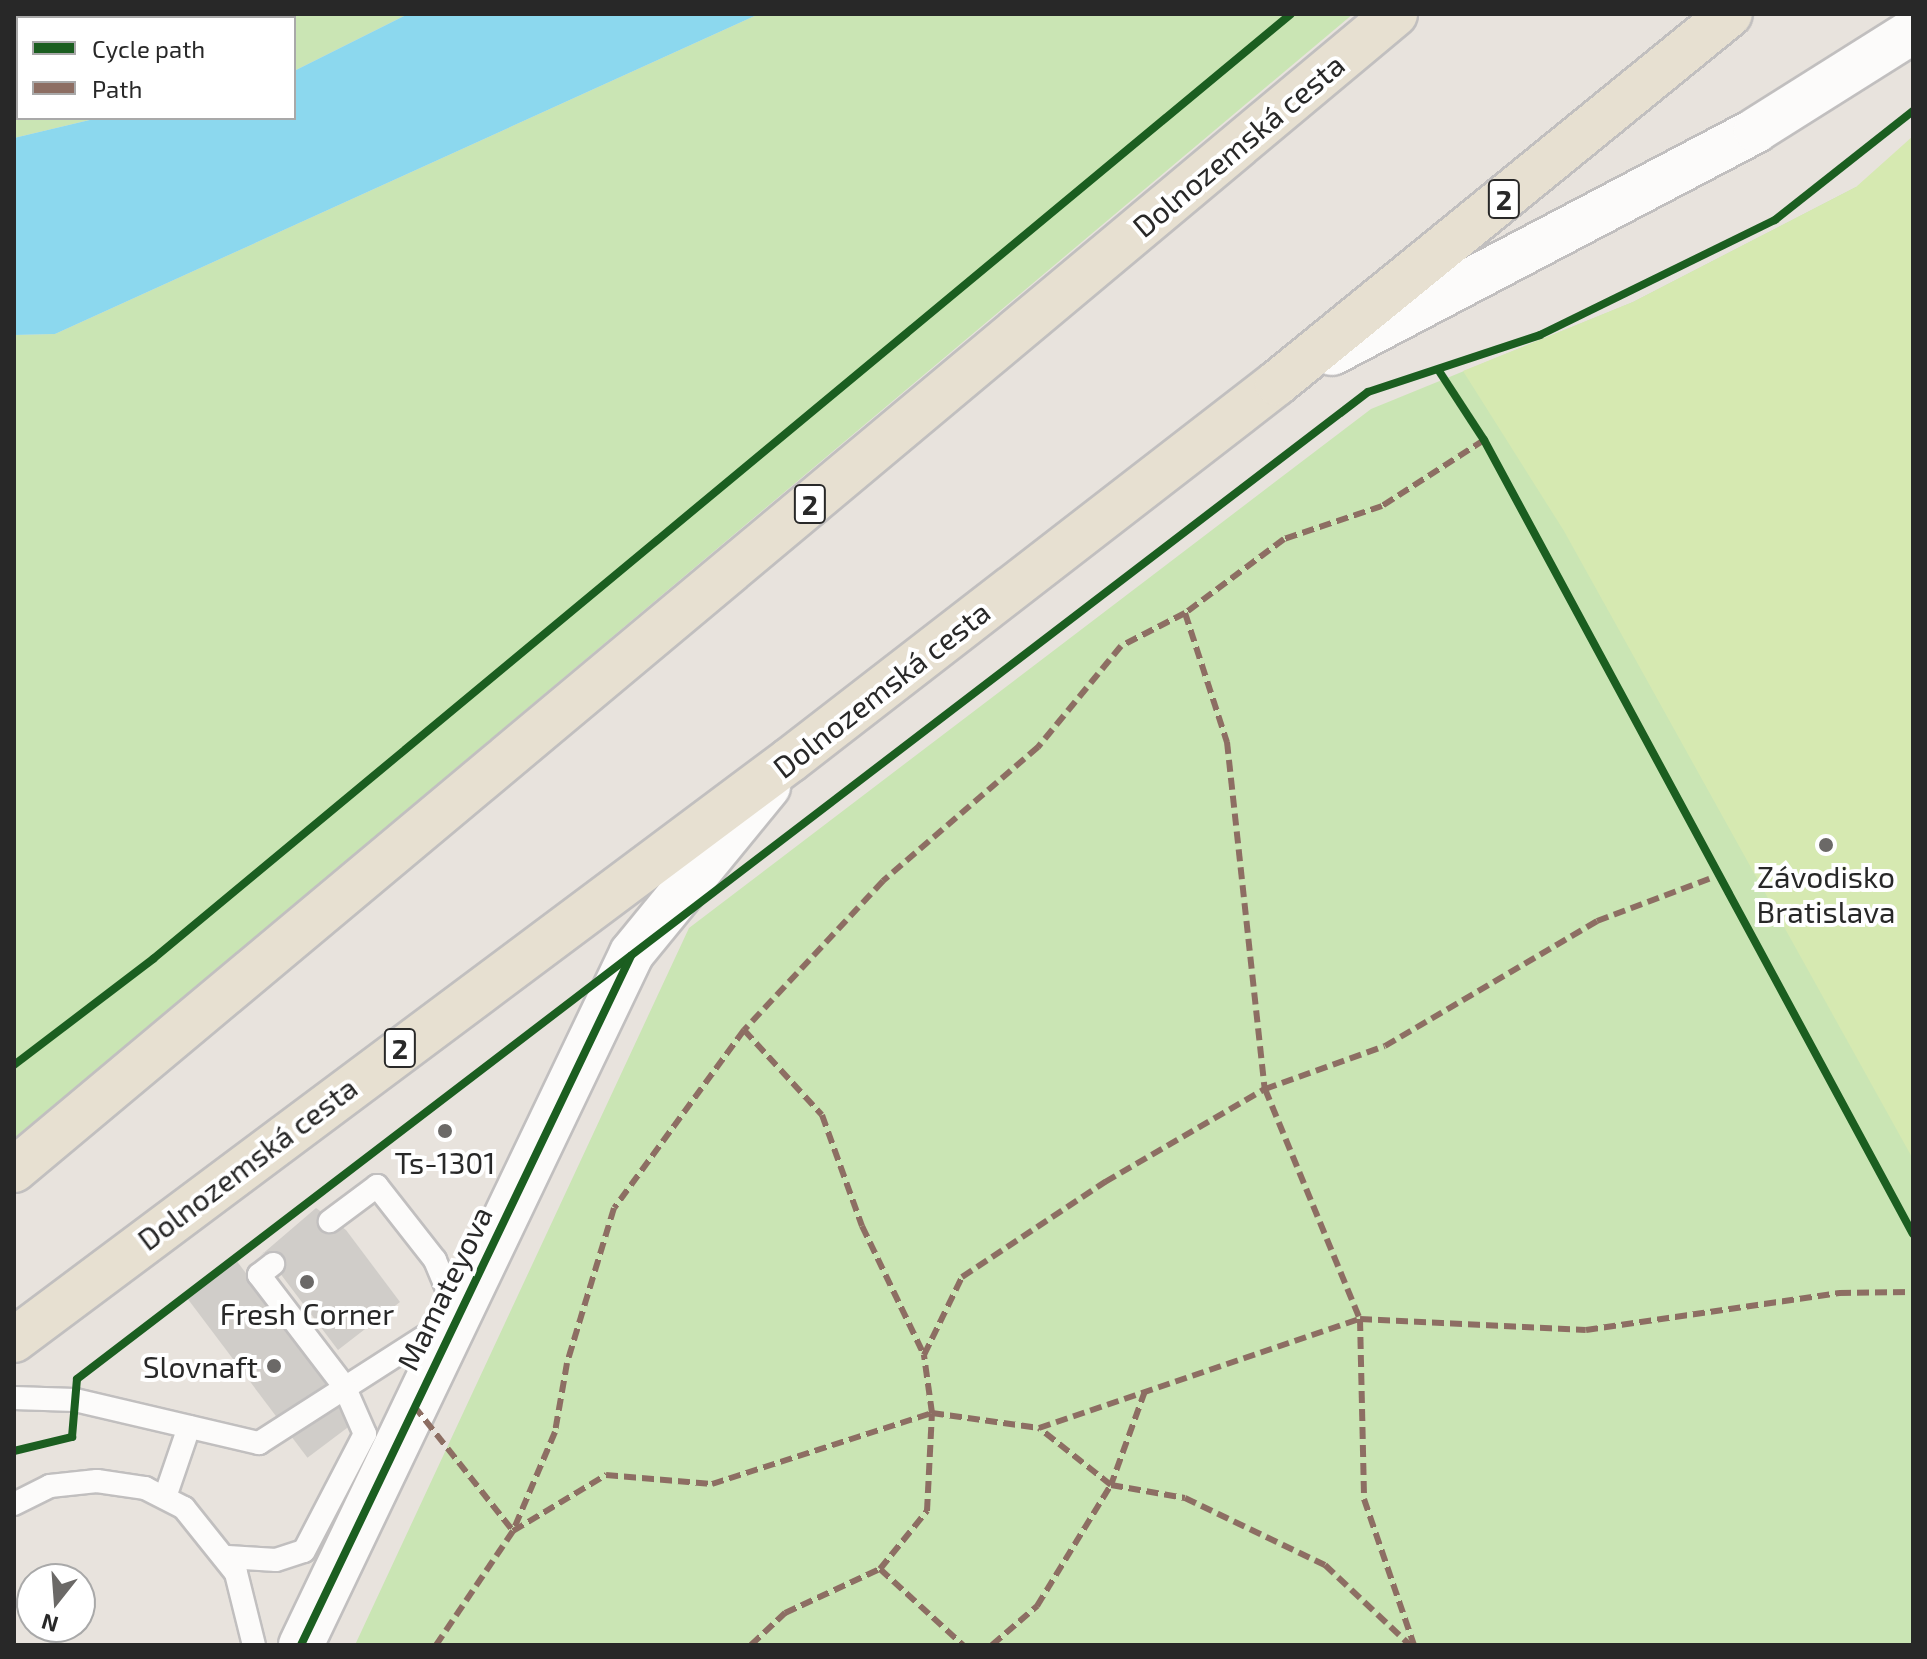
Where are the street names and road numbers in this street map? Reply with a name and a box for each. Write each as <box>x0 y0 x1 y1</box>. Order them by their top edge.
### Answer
street label: Dolnozemská cesta <box>1125 46 1351 244</box>
road number: 2 <box>1486 175 1522 223</box>
road number: 2 <box>792 480 828 528</box>
street label: Dolnozemská cesta <box>765 593 997 785</box>
road number: 2 <box>382 1024 418 1072</box>
street label: Dolnozemská cesta <box>130 1069 364 1257</box>
street label: Mamateyova <box>389 1200 499 1376</box>

